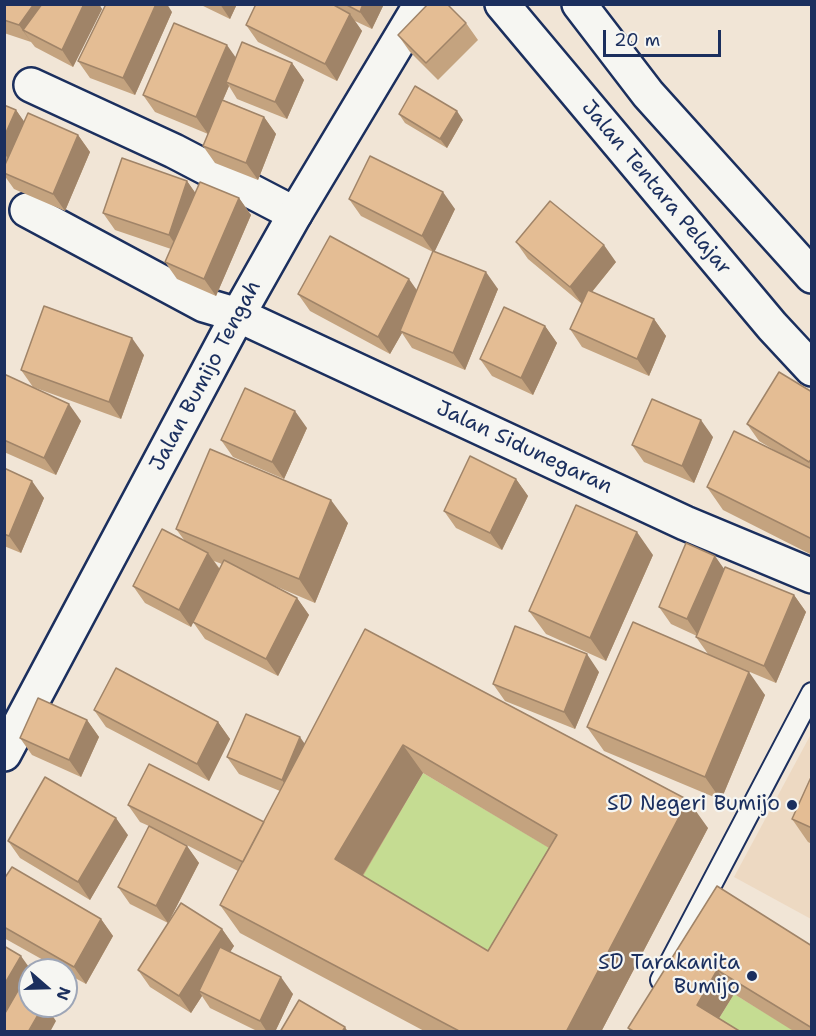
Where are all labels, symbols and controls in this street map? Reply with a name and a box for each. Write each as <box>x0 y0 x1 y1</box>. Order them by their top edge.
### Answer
scale bar <box>606 18 724 56</box>
text: 20 m <box>614 28 660 52</box>
street label: Jalan Tentara Pelajar <box>576 96 736 280</box>
street label: Jalan Bumijo Tengah <box>145 276 267 476</box>
street label: Jalan Sidunegaran <box>432 396 616 500</box>
place label: SD Negeri Bumijo <box>607 792 780 818</box>
marker: SD Negeri Bumijo <box>785 798 799 812</box>
place label: SD Tarakanita Bumijo <box>598 951 740 1001</box>
north arrow <box>18 958 78 1018</box>
marker: SD Tarakanita Bumijo <box>745 969 759 983</box>
text: N <box>51 984 76 1003</box>

